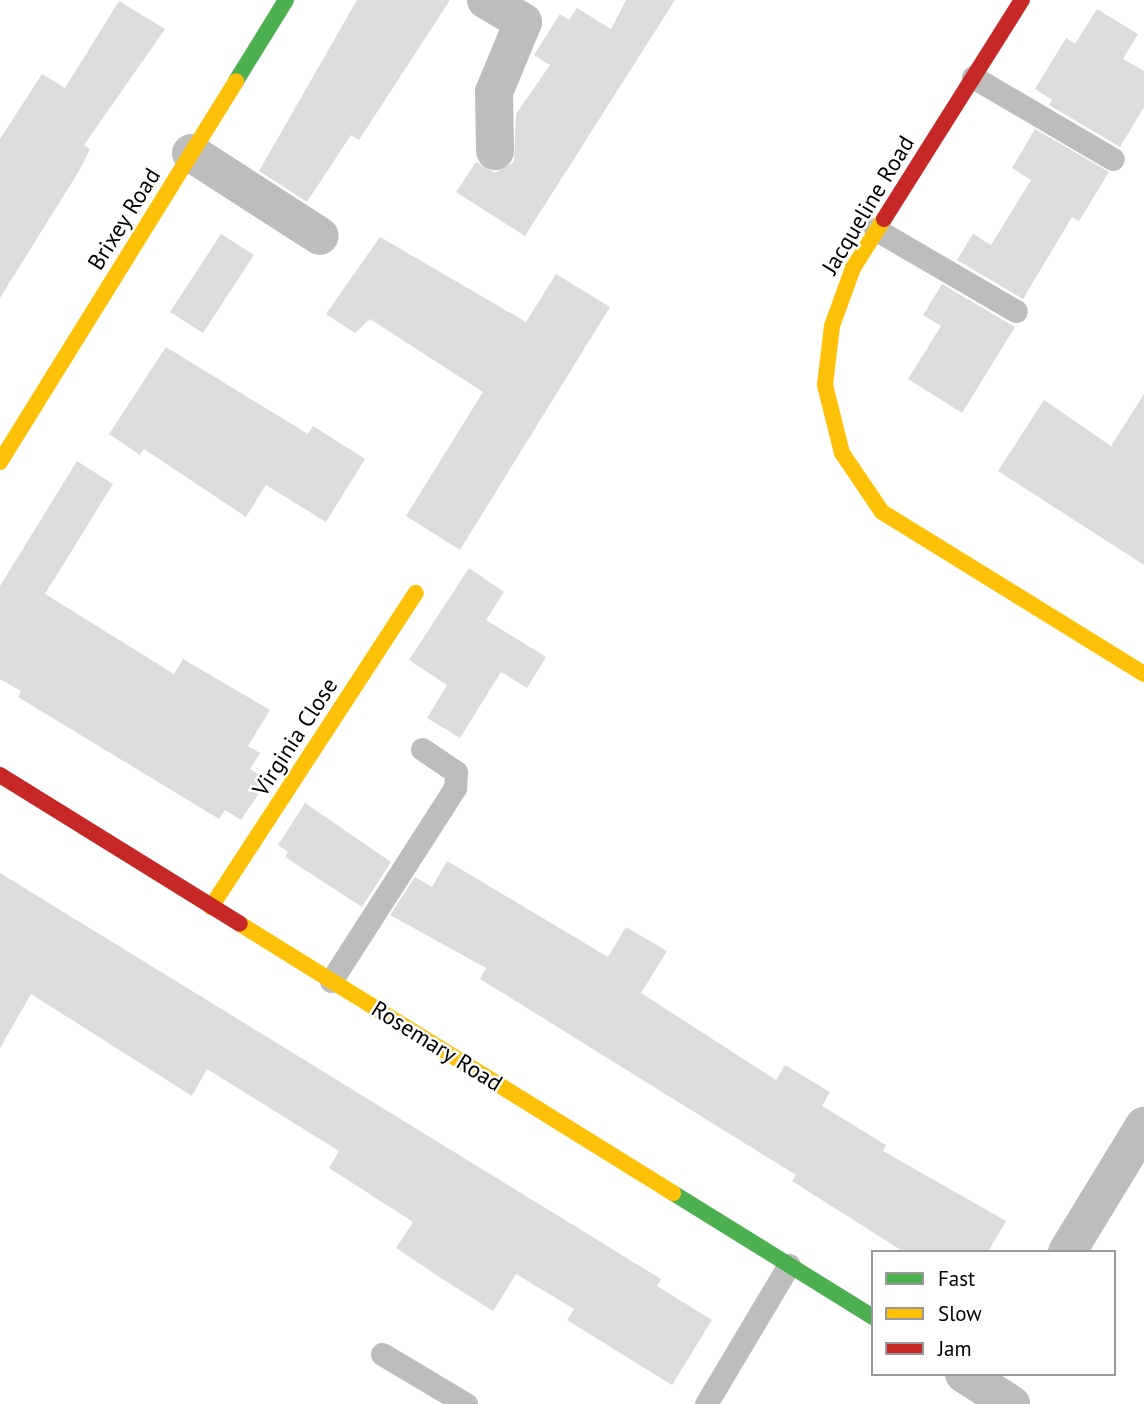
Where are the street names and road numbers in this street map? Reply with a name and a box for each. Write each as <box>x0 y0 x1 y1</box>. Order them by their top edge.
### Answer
street label: Jacqueline Road <box>816 131 920 279</box>
street label: Brixey Road <box>82 163 166 275</box>
street label: Virginia Close <box>247 673 343 801</box>
street label: Rosemary Road <box>366 995 508 1097</box>

